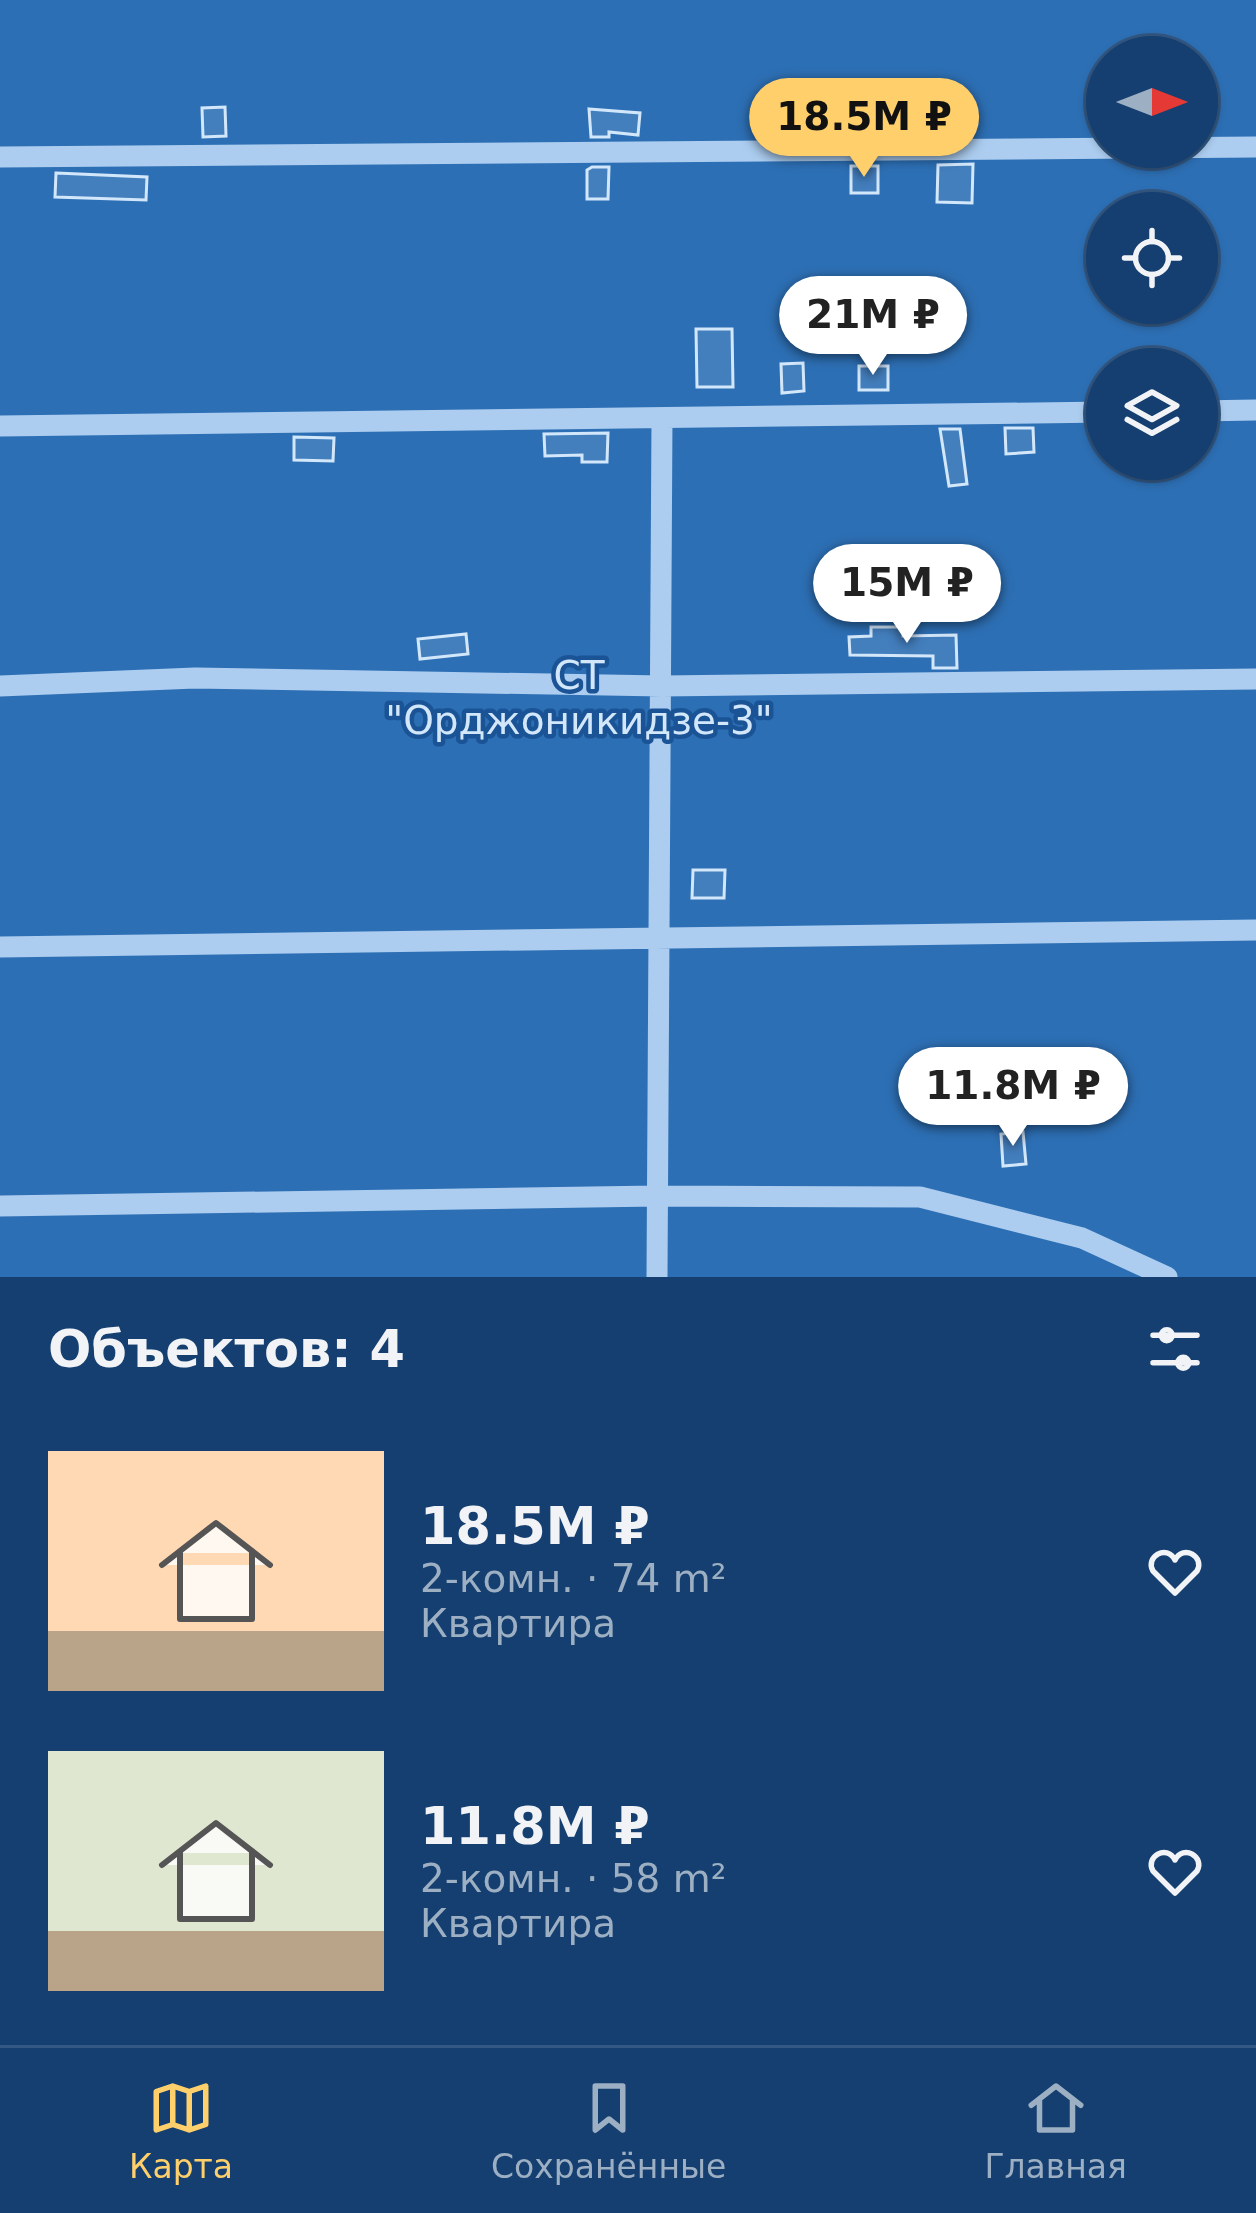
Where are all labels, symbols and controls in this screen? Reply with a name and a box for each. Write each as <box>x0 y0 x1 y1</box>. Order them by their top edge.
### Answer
north arrow <box>1086 36 1218 168</box>
map controls <box>1086 36 1218 480</box>
pin: 18.5M ₽ <box>753 78 975 180</box>
text: 18.5M ₽ <box>776 94 952 139</box>
button: locate <box>1086 192 1218 324</box>
pin: 21M ₽ <box>789 276 957 378</box>
text: 21M ₽ <box>806 292 940 337</box>
button: layers <box>1086 348 1218 480</box>
pin: 15M ₽ <box>823 544 991 646</box>
text: 15M ₽ <box>840 560 974 605</box>
park label: СТ "Орджоникидзе-3" <box>385 653 773 743</box>
pin: 11.8M ₽ <box>902 1047 1124 1149</box>
text: 11.8M ₽ <box>925 1063 1101 1108</box>
icon: filters <box>1142 1316 1208 1382</box>
text: Объектов: 4 <box>48 1320 405 1379</box>
text: 18.5M ₽ <box>420 1497 650 1556</box>
icon: home <box>144 1499 288 1643</box>
icon: heart <box>1142 1538 1208 1604</box>
text: 2-комн. · 74 m² <box>420 1556 726 1601</box>
text: Квартира <box>420 1601 616 1646</box>
text: 11.8M ₽ <box>420 1797 650 1856</box>
icon: home <box>144 1799 288 1943</box>
icon: heart <box>1142 1838 1208 1904</box>
text: 2-комн. · 58 m² <box>420 1856 726 1901</box>
text: Квартира <box>420 1901 616 1946</box>
tab: Карта <box>129 2075 233 2186</box>
tab: Сохранённые <box>491 2075 726 2186</box>
tab: Главная <box>984 2075 1127 2186</box>

